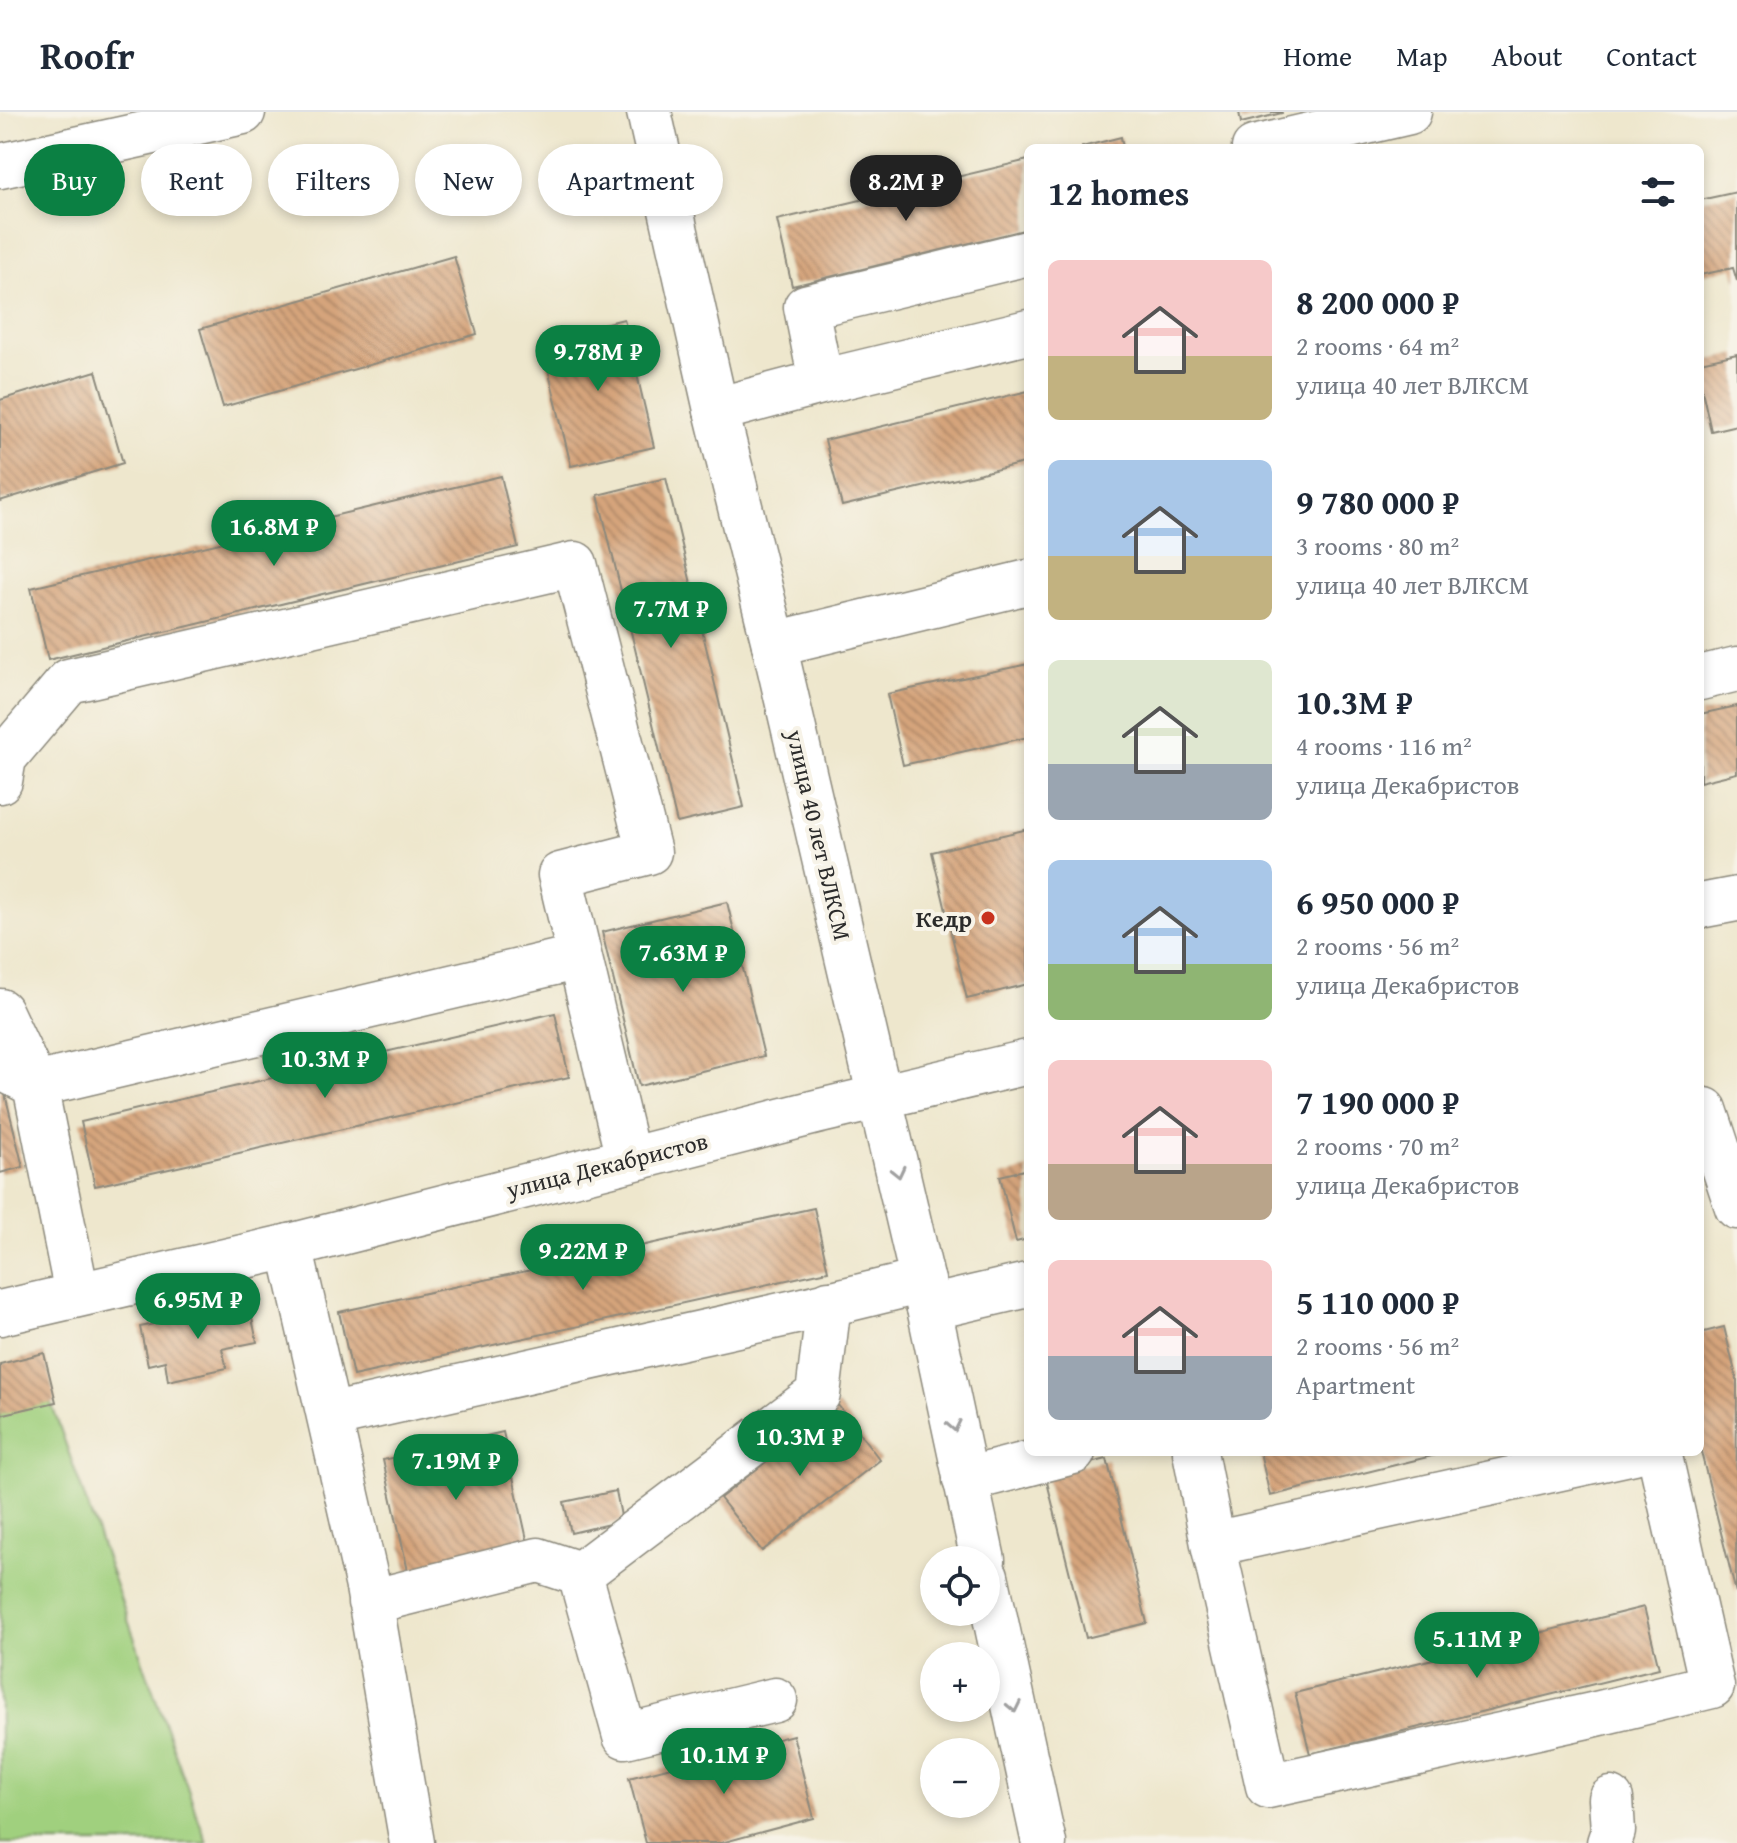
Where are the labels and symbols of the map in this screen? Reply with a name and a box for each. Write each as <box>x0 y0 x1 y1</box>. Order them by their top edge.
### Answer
pin: 8.2M ₽ <box>841 155 971 223</box>
pin: 9.78M ₽ <box>524 325 672 393</box>
pin: 16.8M ₽ <box>200 500 348 568</box>
pin: 7.7M ₽ <box>606 582 736 650</box>
street label: улица 40 лет ВЛКСМ <box>778 725 860 944</box>
place label: Кедр <box>916 901 972 936</box>
marker: Кедр <box>979 909 997 927</box>
pin: 7.63M ₽ <box>609 926 757 994</box>
pin: 10.3M ₽ <box>251 1032 399 1100</box>
street label: улица Декабристов <box>502 1123 711 1207</box>
one-way arrow <box>888 1165 905 1178</box>
pin: 9.22M ₽ <box>509 1224 657 1292</box>
pin: 6.95M ₽ <box>124 1273 272 1341</box>
pin: 10.3M ₽ <box>726 1410 874 1478</box>
one-way arrow <box>945 1419 962 1432</box>
pin: 7.19M ₽ <box>382 1434 530 1502</box>
pin: 5.11M ₽ <box>1403 1612 1551 1680</box>
one-way arrow <box>1005 1700 1022 1713</box>
pin: 10.1M ₽ <box>650 1728 798 1796</box>

